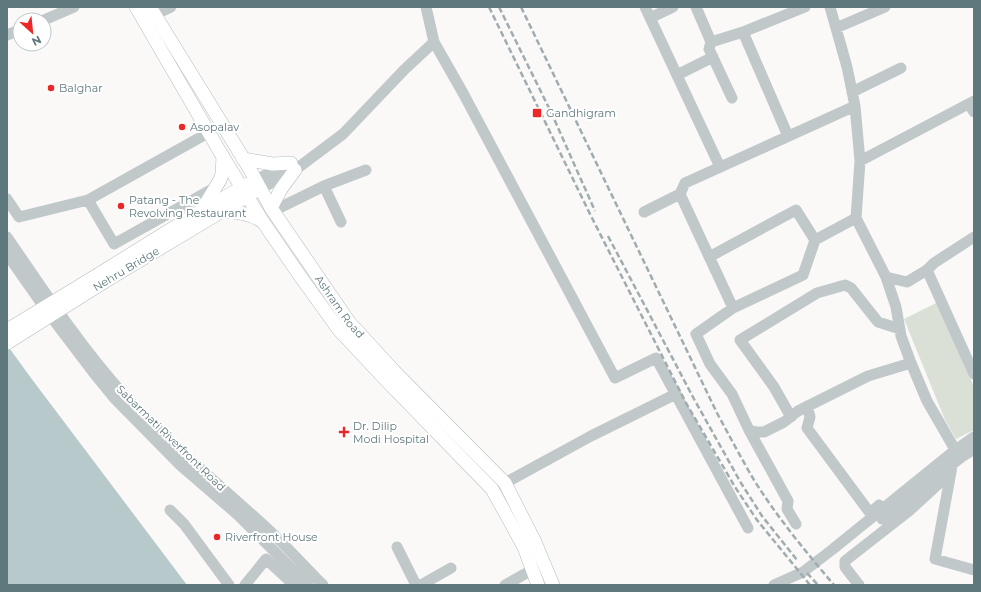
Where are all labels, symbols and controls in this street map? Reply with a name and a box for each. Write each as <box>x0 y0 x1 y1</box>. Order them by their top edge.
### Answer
north arrow <box>12 12 52 52</box>
text: N <box>29 33 44 49</box>
place label: Balghar <box>59 81 103 95</box>
marker: Balghar <box>46 83 56 93</box>
place label: Gandhigram <box>546 106 616 120</box>
marker: Gandhigram <box>531 107 543 119</box>
place label: Asopalav <box>190 120 239 134</box>
marker: Asopalav <box>177 122 187 132</box>
place label: Patang - The Revolving Restaurant <box>129 193 247 220</box>
marker: Patang - The Revolving Restaurant <box>116 201 126 211</box>
street label: Nehru Bridge <box>90 244 162 294</box>
street label: Ashram Road <box>312 273 367 341</box>
street label: Sabarmati Riverfront Road <box>114 382 228 494</box>
place label: Dr. Dilip Modi Hospital <box>353 419 429 446</box>
marker: Dr. Dilip Modi Hospital <box>338 426 350 438</box>
place label: Riverfront House <box>225 530 318 544</box>
marker: Riverfront House <box>212 532 222 542</box>

